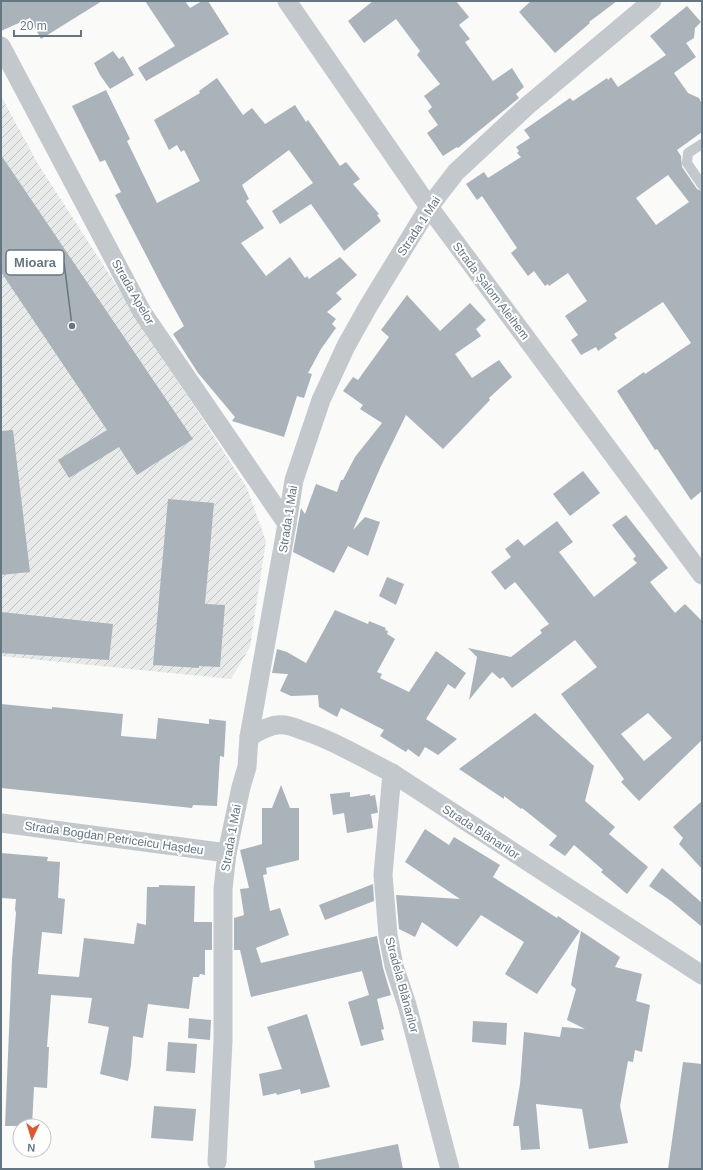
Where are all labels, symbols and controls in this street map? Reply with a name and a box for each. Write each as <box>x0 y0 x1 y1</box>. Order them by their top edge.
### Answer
scale bar <box>14 12 81 38</box>
text: 20 m <box>20 19 47 33</box>
street label: Strada 1 Mai <box>395 194 443 258</box>
street label: Strada Șalom Aleihem <box>450 239 532 343</box>
callout: Mioara <box>6 250 64 275</box>
text: Mioara <box>14 255 57 270</box>
street label: Strada Apelor <box>109 257 157 327</box>
street label: Strada 1 Mai <box>276 484 300 554</box>
street label: Strada Blănarilor <box>440 802 522 862</box>
street label: Strada 1 Mai <box>218 803 244 873</box>
street label: Strada Bogdan Petriceicu Hașdeu <box>24 818 204 858</box>
street label: Stradela Blănarilor <box>382 936 422 1034</box>
north arrow <box>12 1118 52 1158</box>
text: N <box>27 1142 36 1154</box>

